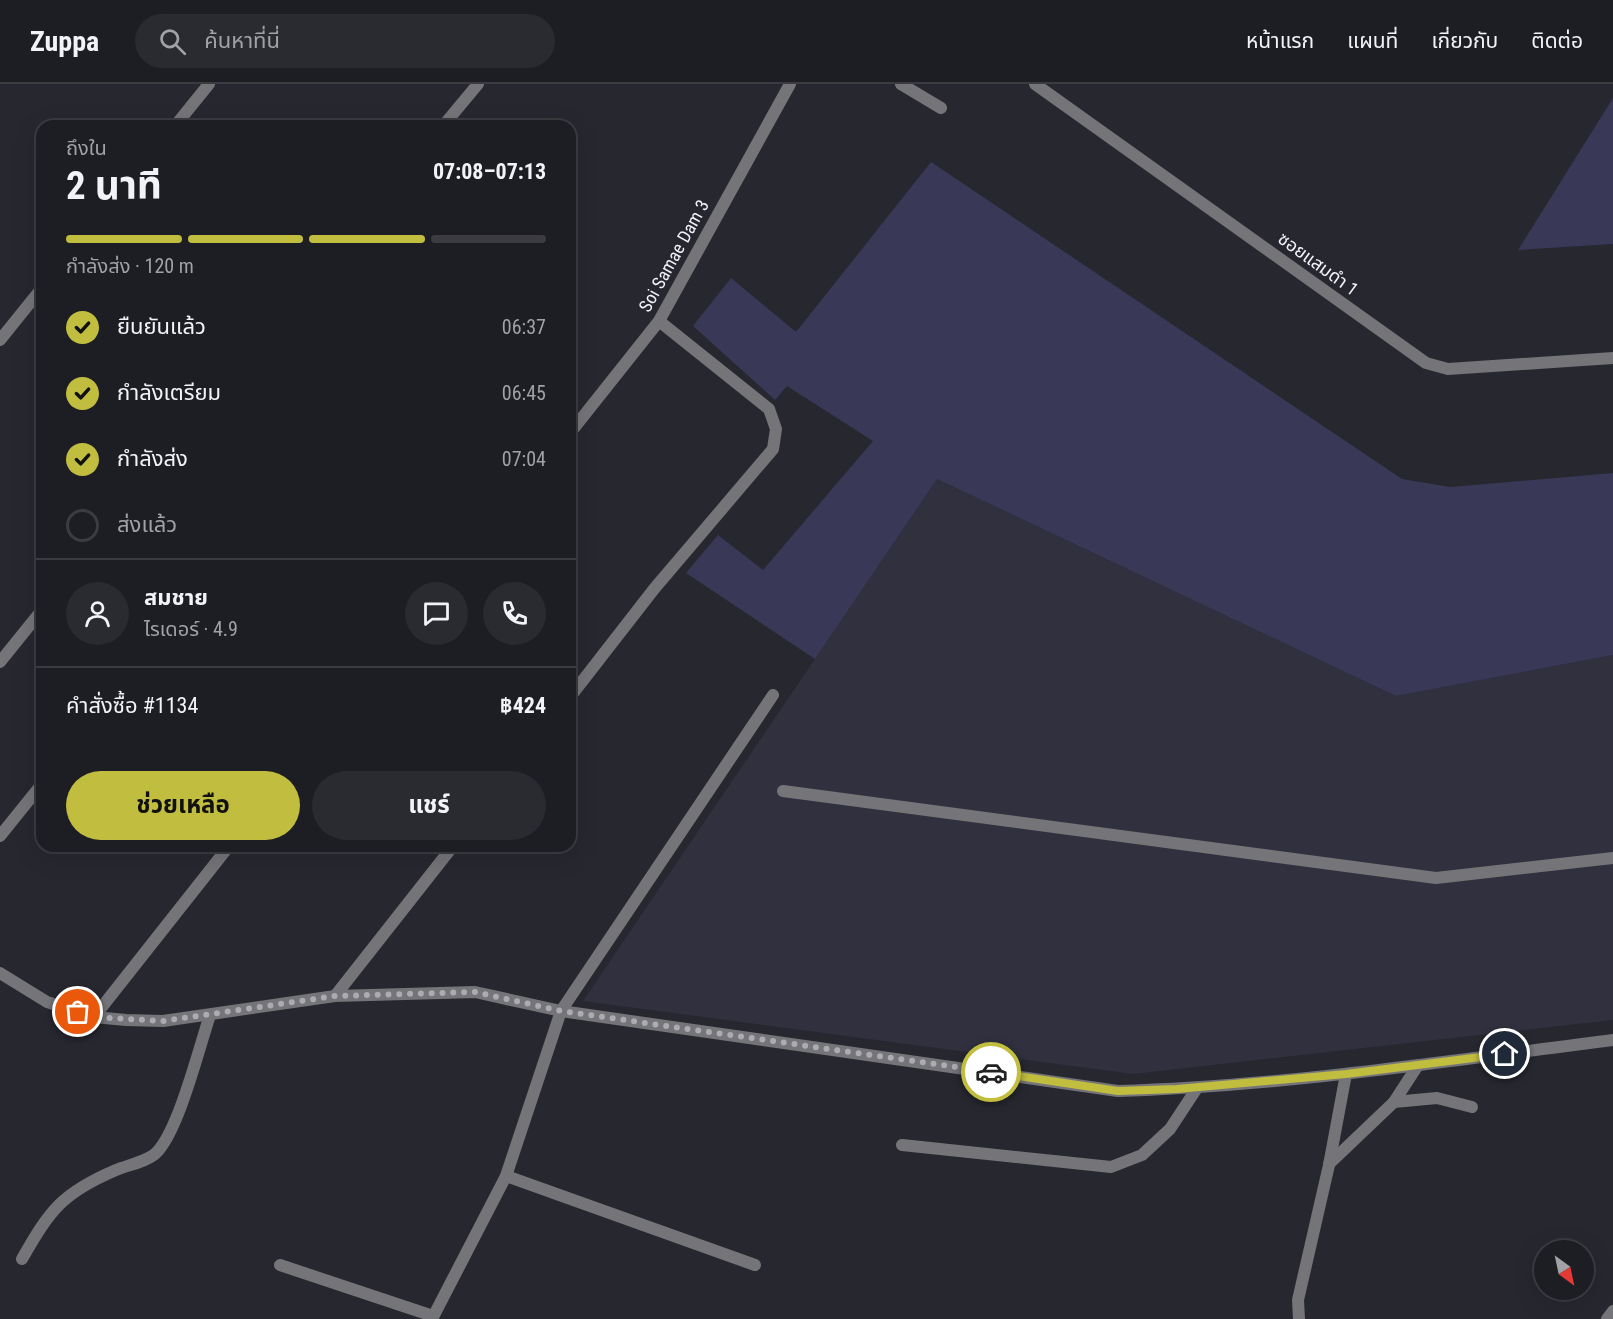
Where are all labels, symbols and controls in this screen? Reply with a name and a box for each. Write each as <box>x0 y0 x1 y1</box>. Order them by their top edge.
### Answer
search box <box>135 14 555 68</box>
text: Zuppa <box>30 25 99 58</box>
icon: search <box>156 25 189 58</box>
text: ค้นหาที่นี่ <box>204 28 280 53</box>
text: หน้าแรก <box>1246 29 1314 53</box>
text: แผนที่ <box>1347 29 1398 53</box>
text: เกี่ยวกับ <box>1431 29 1498 53</box>
text: ติดต่อ <box>1531 29 1583 53</box>
text: ถึงใน <box>66 136 107 160</box>
text: 07:08–07:13 <box>433 159 546 184</box>
text: 2 นาที <box>66 163 162 209</box>
street label: Soi Samae Dam 3 <box>634 196 713 315</box>
street label: ซอยแสมดำ 1 <box>1274 228 1362 300</box>
text: กำลังส่ง · 120 m <box>66 254 194 278</box>
icon: check <box>66 311 99 344</box>
text: ยืนยันแล้ว <box>117 314 206 339</box>
text: 06:37 <box>502 315 546 339</box>
icon: check <box>66 377 99 410</box>
text: กำลังเตรียม <box>117 380 221 405</box>
text: 06:45 <box>502 381 546 405</box>
icon: check <box>66 443 99 476</box>
text: กำลังส่ง <box>117 446 188 471</box>
text: 07:04 <box>502 447 546 471</box>
text: ส่งแล้ว <box>117 512 177 537</box>
button: person <box>66 582 129 645</box>
button: chat <box>405 582 468 645</box>
button: phone <box>483 582 546 645</box>
text: สมชาย <box>144 585 208 610</box>
text: ไรเดอร์ · 4.9 <box>144 617 238 641</box>
text: คำสั่งซื้อ #1134 <box>66 693 198 718</box>
text: ฿424 <box>500 693 546 718</box>
button: ช่วยเหลือ <box>66 771 300 840</box>
button: แชร์ <box>312 771 546 840</box>
pin <box>52 986 103 1037</box>
icon: bag <box>61 995 94 1028</box>
pin <box>1479 1028 1530 1079</box>
icon: home <box>1488 1037 1521 1070</box>
courier <box>961 1042 1021 1102</box>
icon: car <box>975 1056 1008 1089</box>
north arrow <box>1534 1240 1594 1300</box>
map controls <box>1534 1240 1594 1300</box>

